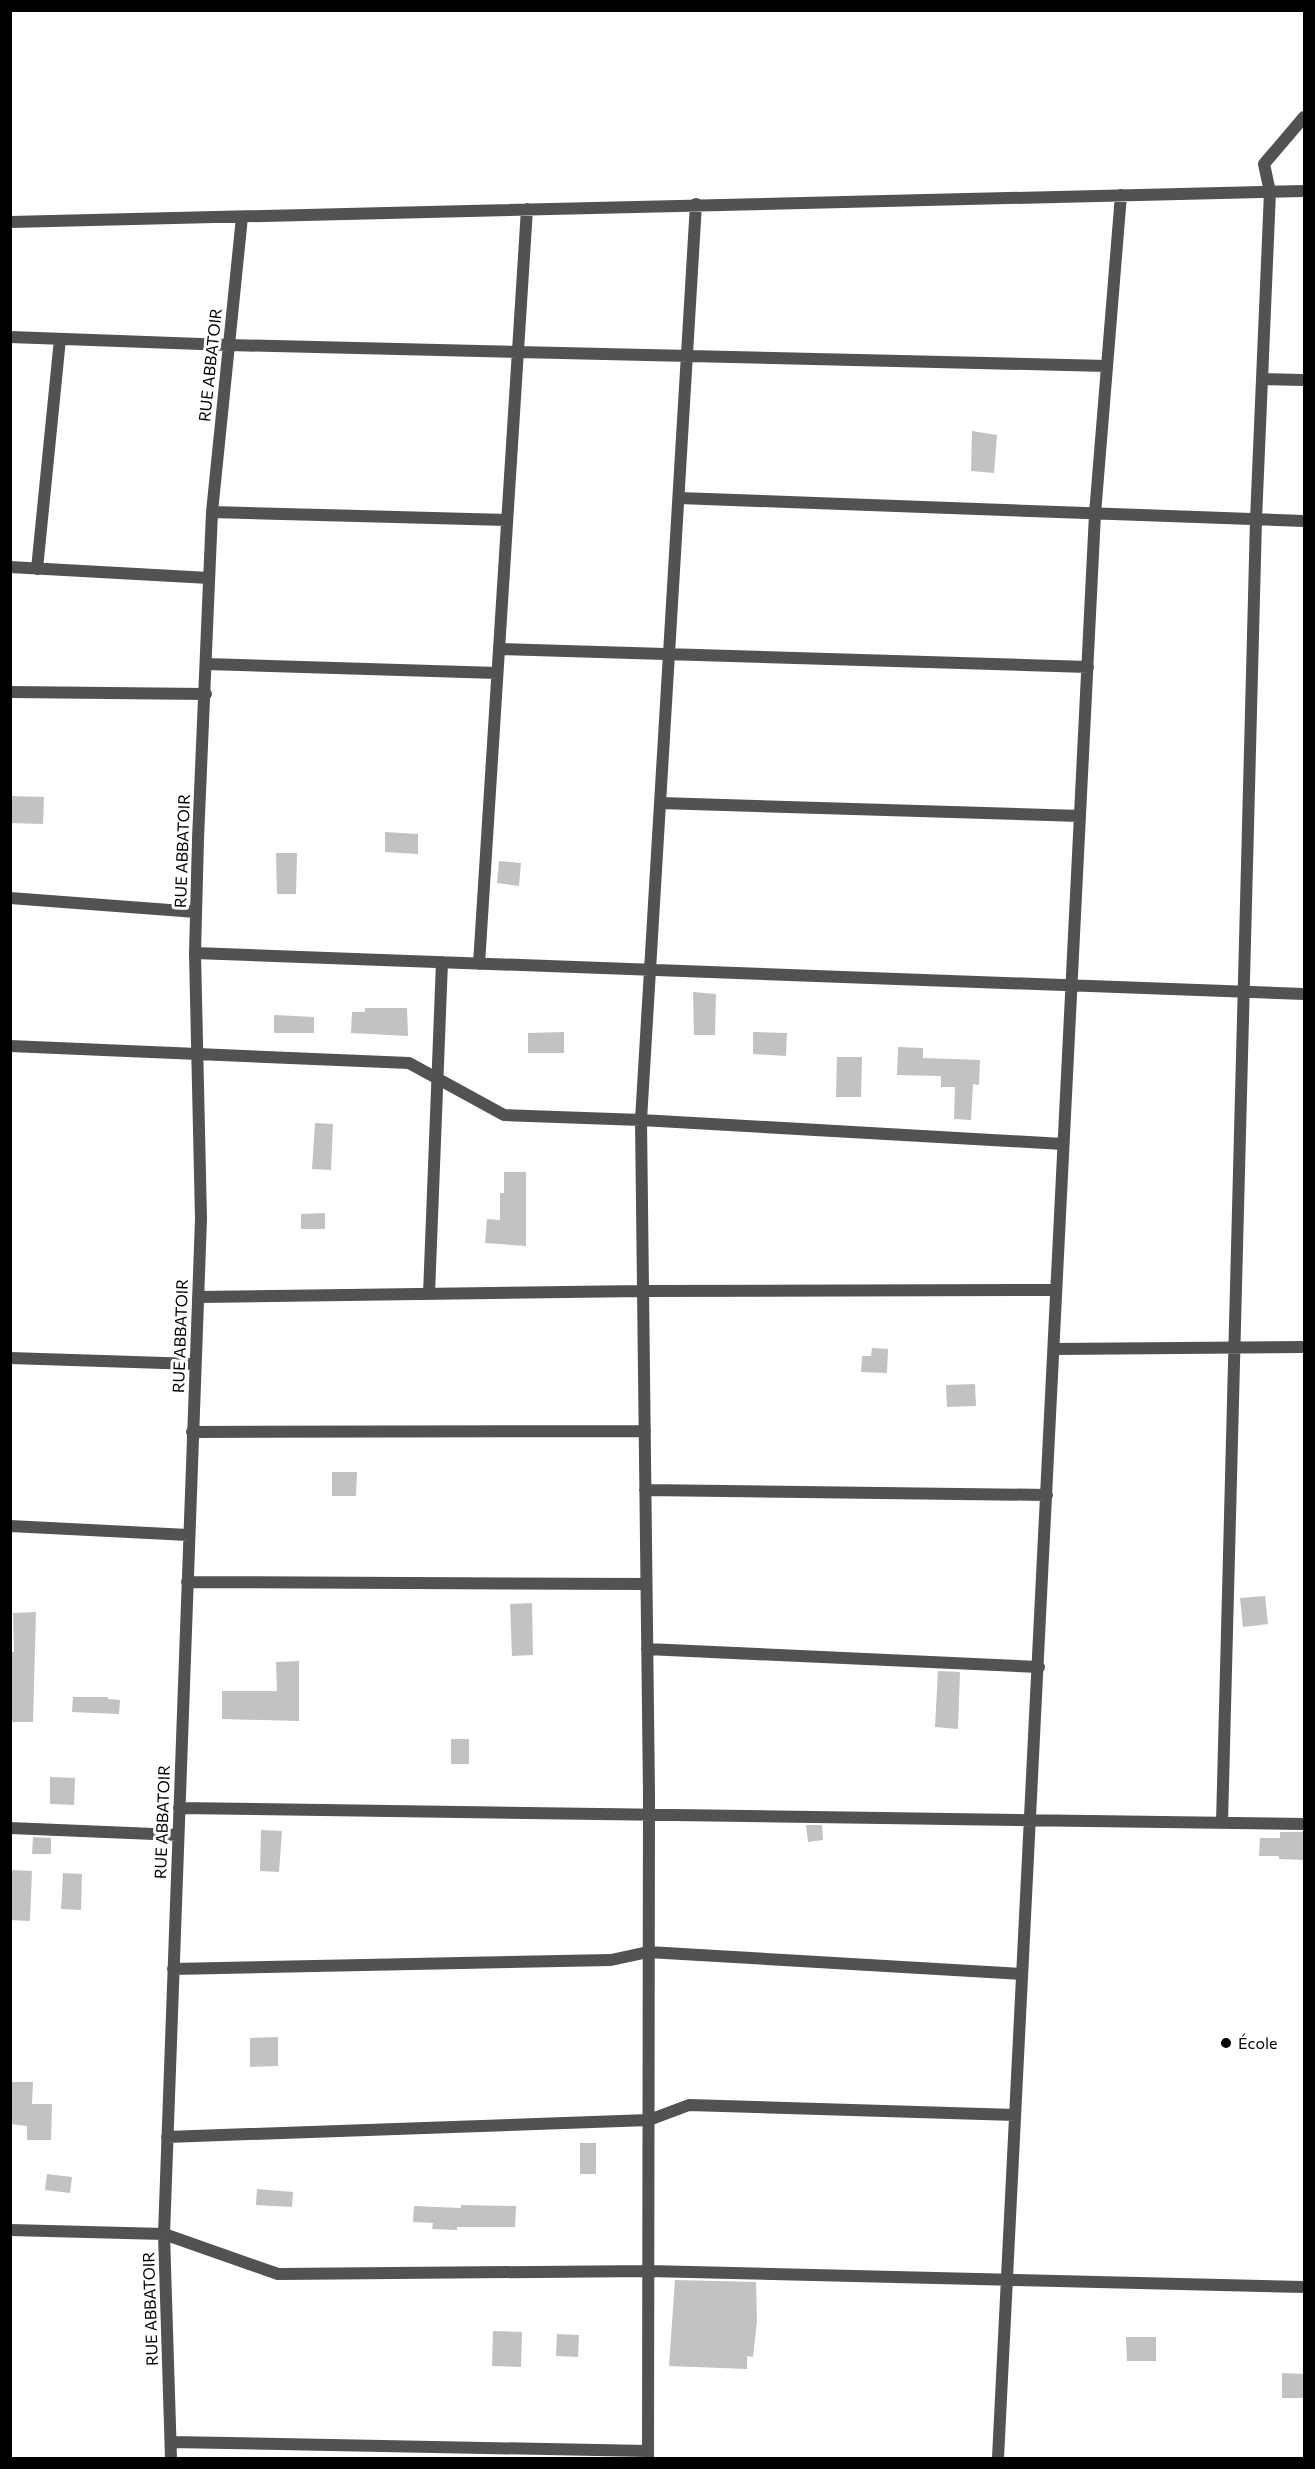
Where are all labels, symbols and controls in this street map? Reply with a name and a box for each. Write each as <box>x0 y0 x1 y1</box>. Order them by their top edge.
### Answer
street label: RUE ABBATOIR <box>194 307 225 423</box>
street label: RUE ABBATOIR <box>170 793 193 908</box>
street label: RUE ABBATOIR <box>168 1278 191 1393</box>
street label: RUE ABBATOIR <box>150 1764 173 1879</box>
place label: École <box>1238 2033 1277 2052</box>
marker: École <box>1219 2036 1233 2050</box>
street label: RUE ABBATOIR <box>138 2251 161 2366</box>

